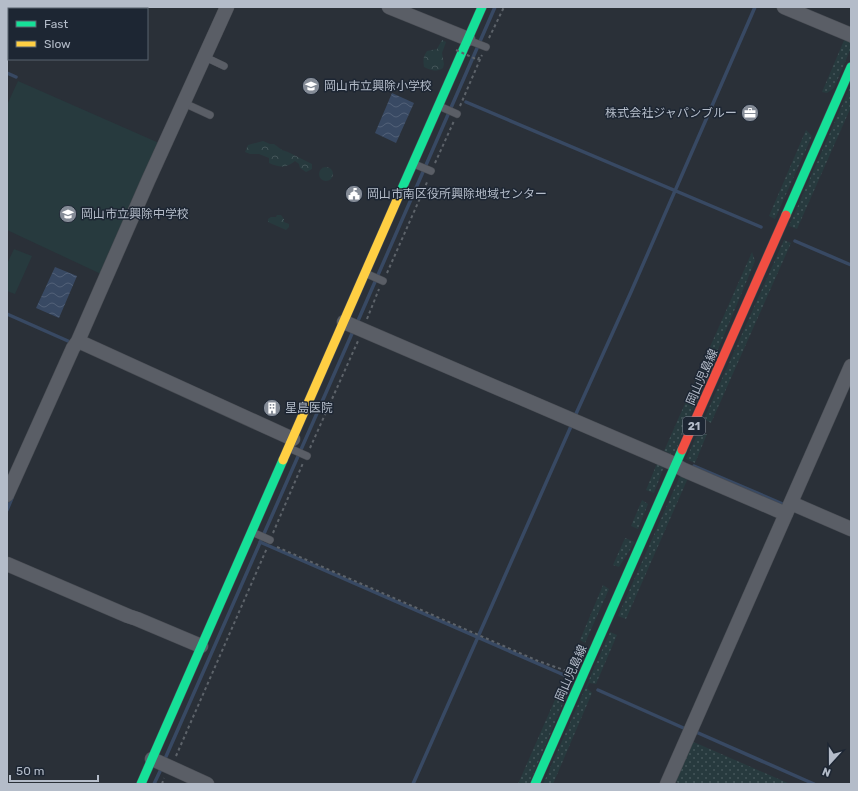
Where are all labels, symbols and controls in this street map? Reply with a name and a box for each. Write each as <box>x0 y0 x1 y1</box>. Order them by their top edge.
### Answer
legend <box>8 8 148 60</box>
text: Fast <box>44 17 68 31</box>
text: Slow <box>44 37 71 51</box>
school or university icon: 岡山市立興除小学校 <box>301 76 321 96</box>
place label: 岡山市立興除小学校 <box>324 79 432 93</box>
office icon: 株式会社ジャパンブルー <box>740 103 760 123</box>
place label: 株式会社ジャパンブルー <box>605 106 737 120</box>
public building icon: 岡山市南区役所興除地域センター <box>344 184 364 204</box>
place label: 岡山市南区役所興除地域センター <box>367 187 547 201</box>
school or university icon: 岡山市立興除中学校 <box>58 204 78 224</box>
place label: 岡山市立興除中学校 <box>81 207 189 221</box>
street label: 岡山児島線 <box>683 347 721 407</box>
building icon: 星島医院 <box>262 398 282 418</box>
place label: 星島医院 <box>285 401 333 415</box>
road number: 21 <box>683 417 705 435</box>
street label: 岡山児島線 <box>552 643 590 703</box>
north arrow <box>810 743 850 783</box>
scale bar <box>10 757 98 783</box>
text: 50 m <box>16 764 44 778</box>
text: N <box>820 764 833 779</box>

